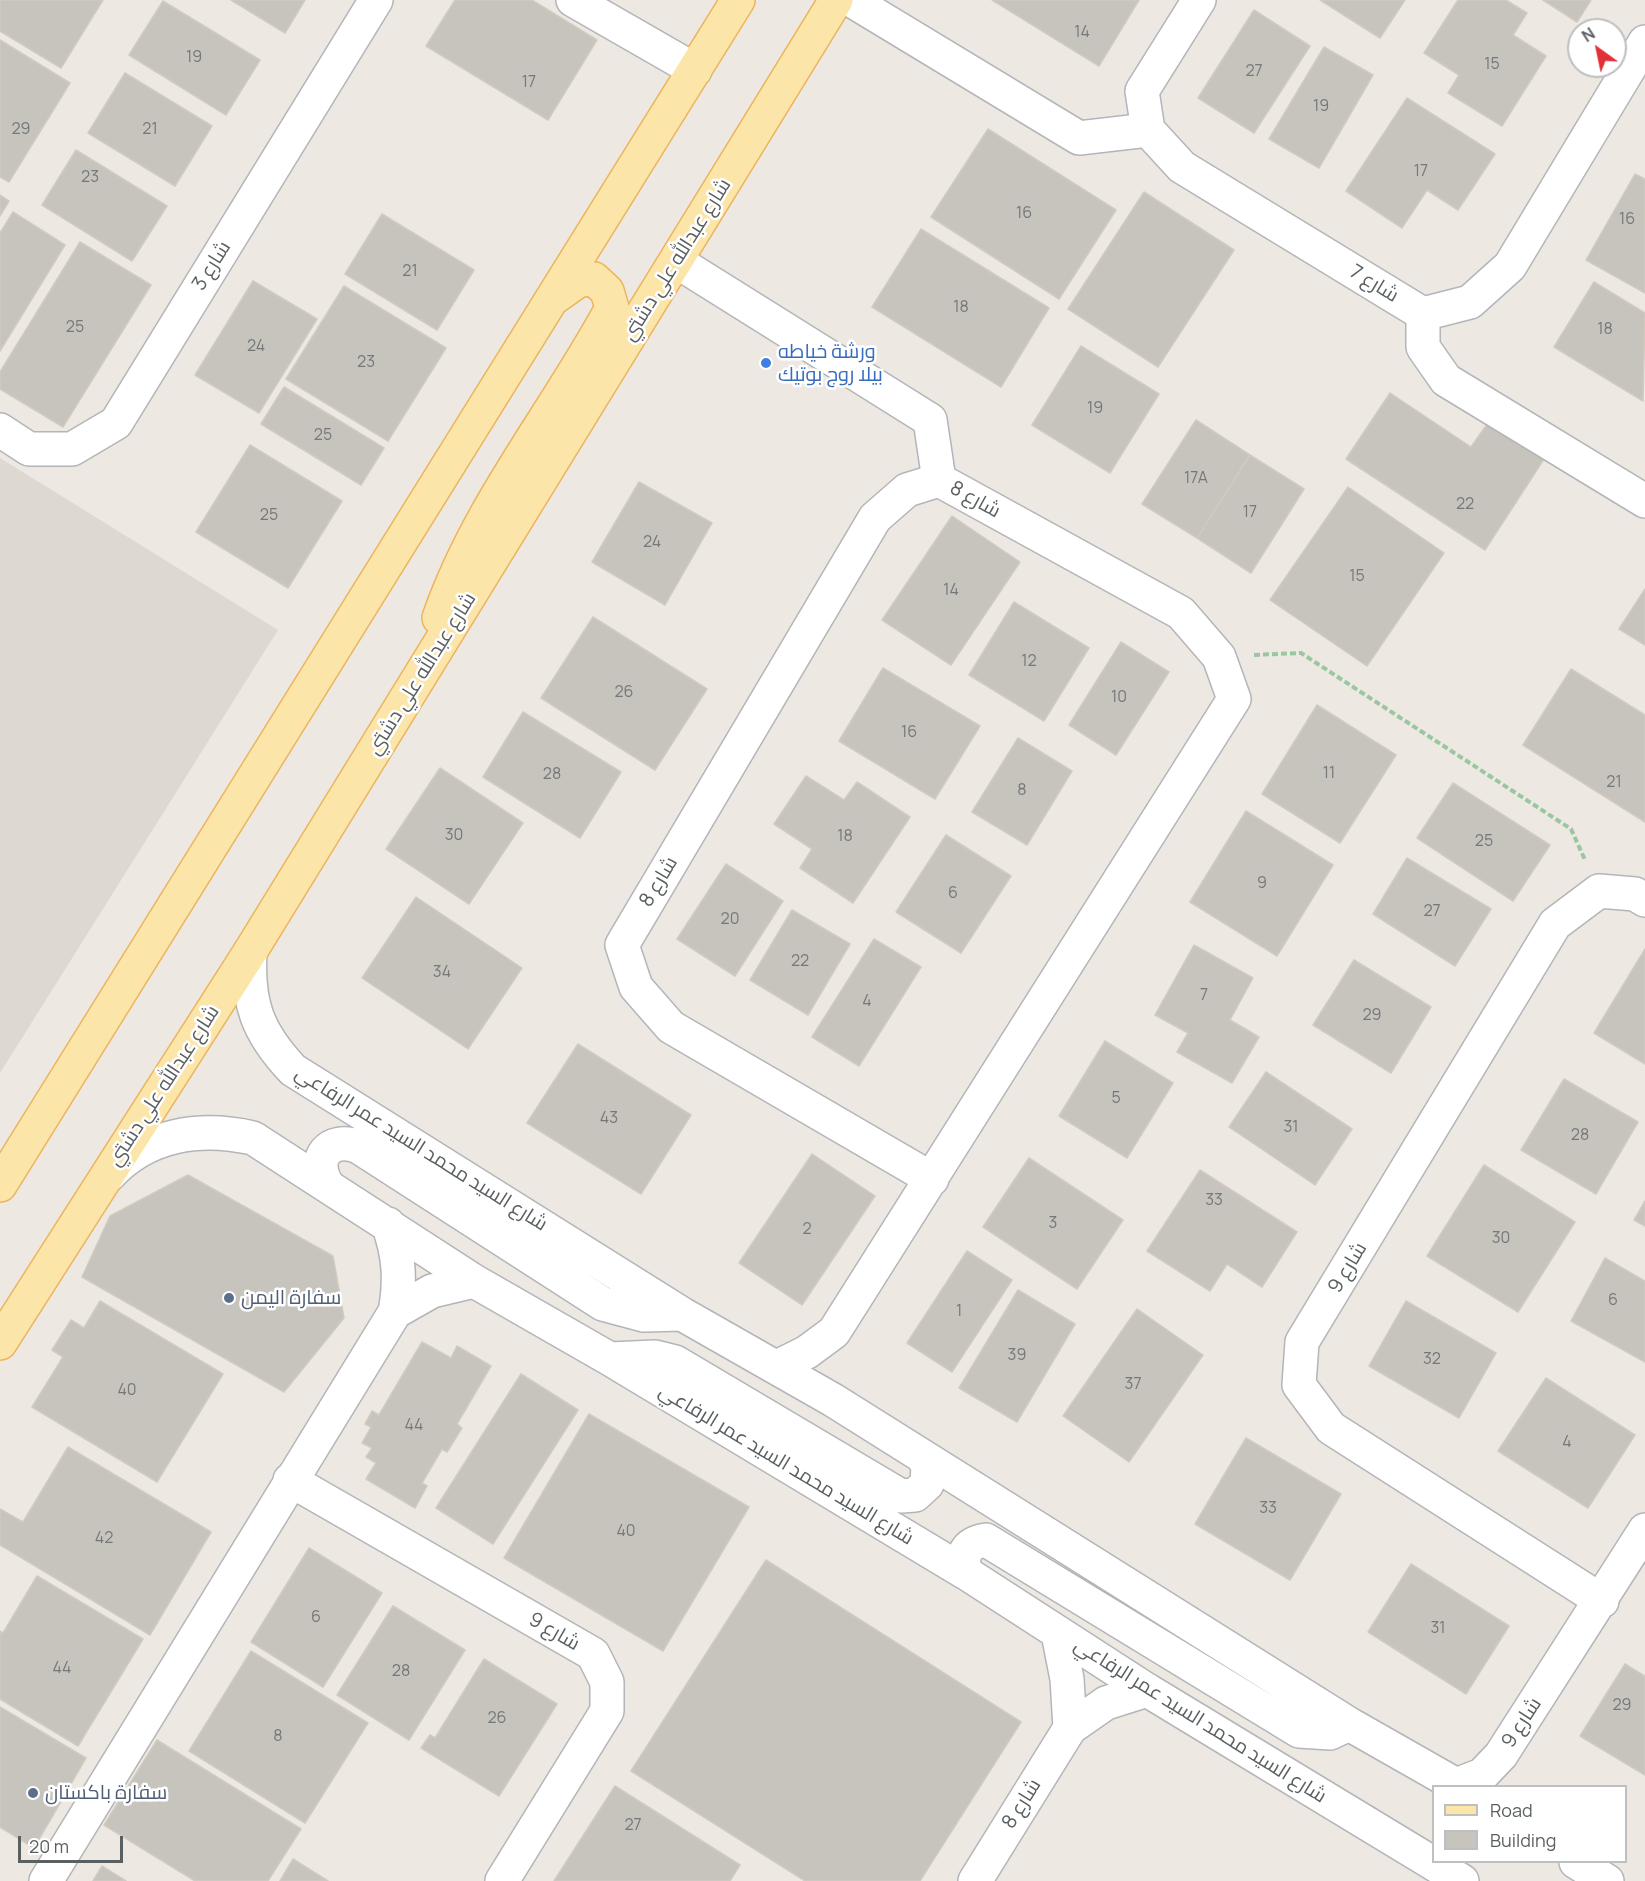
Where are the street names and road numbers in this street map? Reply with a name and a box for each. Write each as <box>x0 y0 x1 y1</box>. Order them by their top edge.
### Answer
street label: شارع عبدالله علي دشتي <box>617 174 737 346</box>
street label: شارع 3 <box>188 237 236 295</box>
street label: شارع 7 <box>1345 260 1403 308</box>
street label: شارع 8 <box>945 476 1005 524</box>
street label: شارع عبدالله علي دشتي <box>362 588 482 760</box>
street label: شارع 8 <box>635 853 683 911</box>
street label: شارع عبدالله علي دشتي <box>103 1001 225 1171</box>
street label: شارع السيد محمد السيد عمر الرفاعي <box>290 1061 552 1237</box>
street label: شارع 9 <box>1324 1238 1372 1298</box>
street label: شارع السيد محمد السيد عمر الرفاعي <box>654 1379 918 1551</box>
street label: شارع 9 <box>524 1608 584 1656</box>
street label: شارع السيد محمد السيد عمر الرفاعي <box>1069 1633 1331 1809</box>
street label: شارع 9 <box>1497 1693 1547 1753</box>
street label: شارع 8 <box>997 1775 1047 1833</box>

